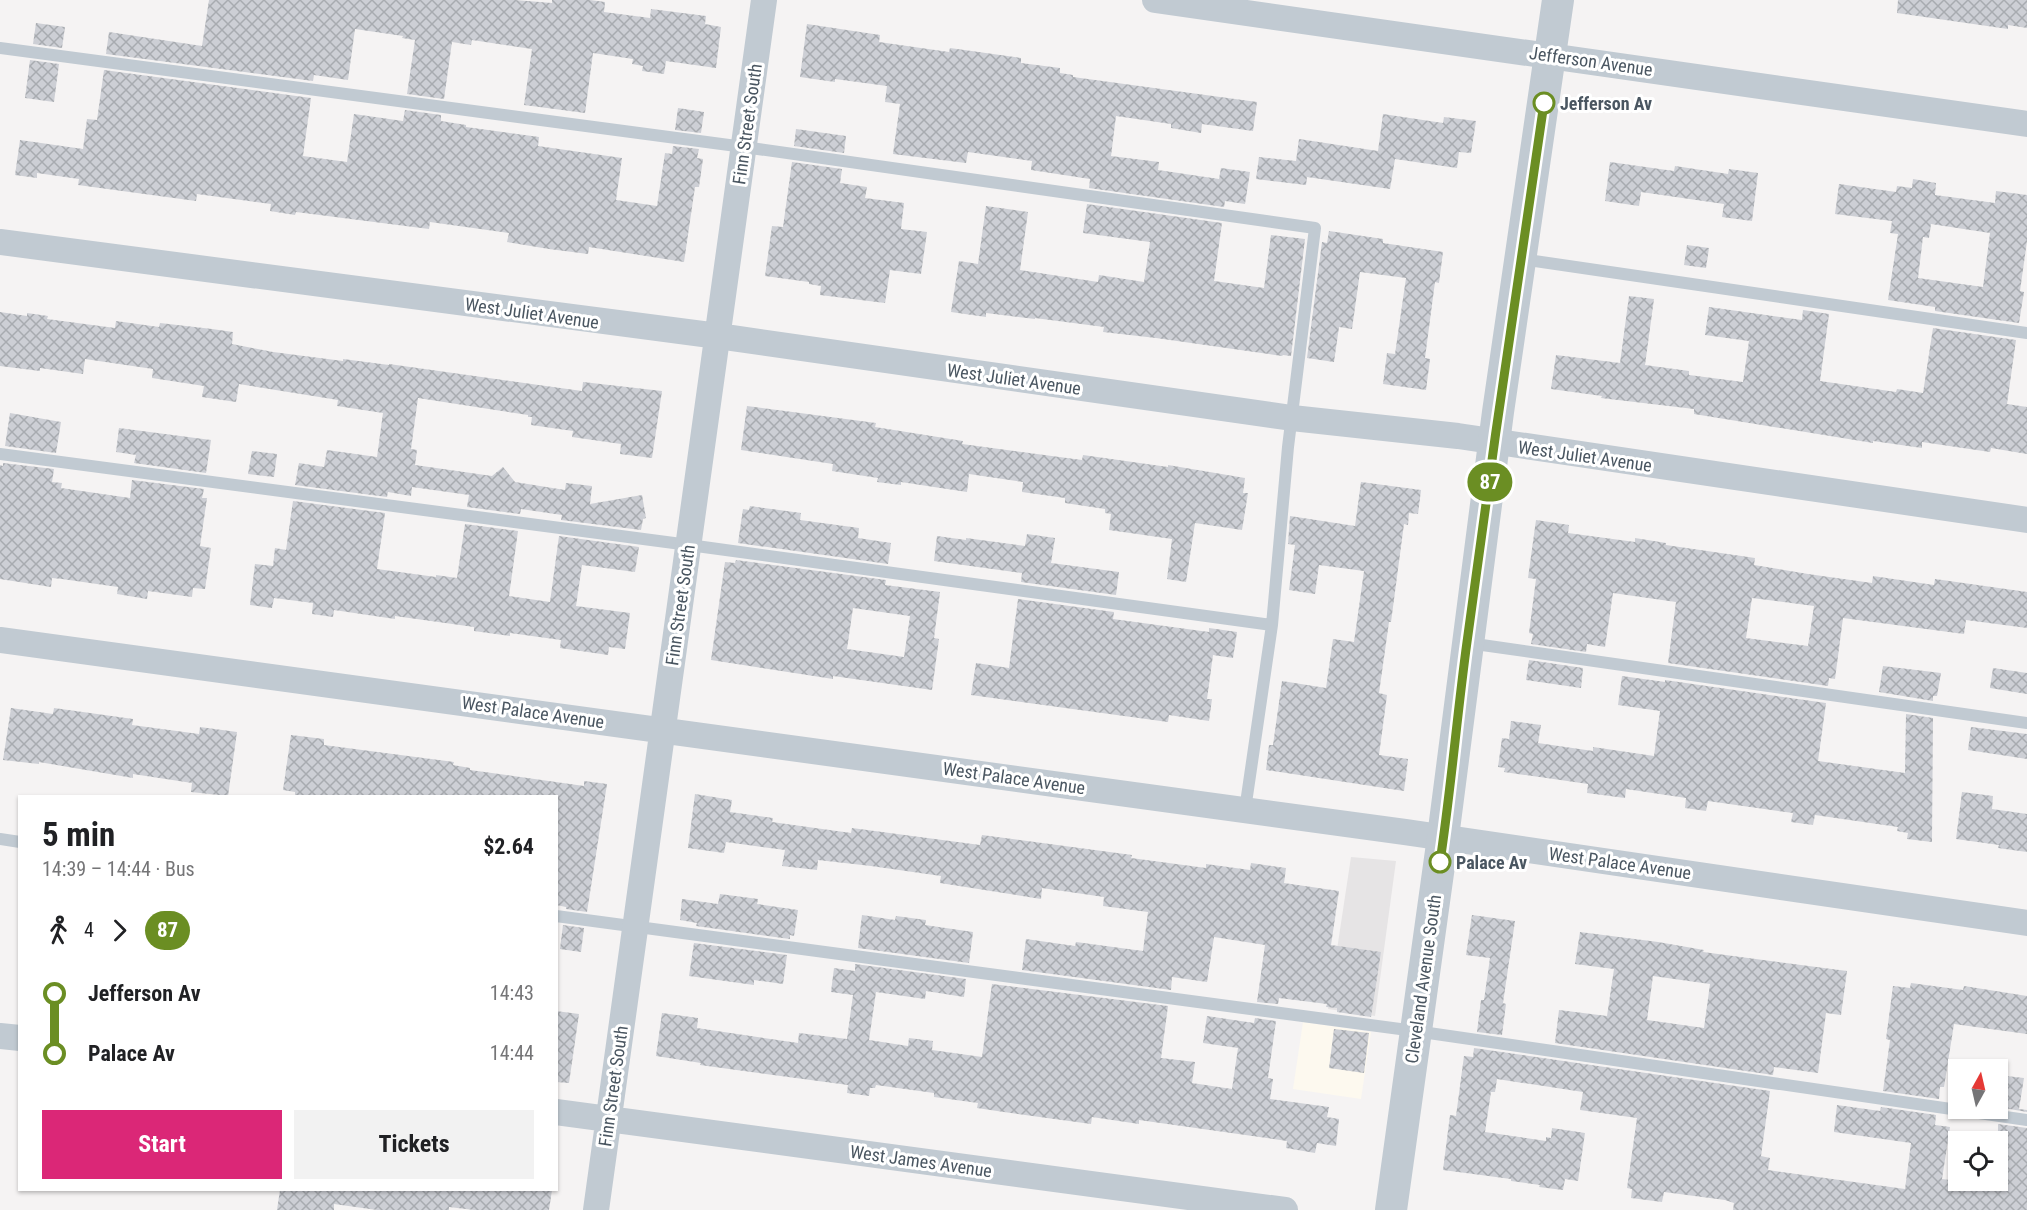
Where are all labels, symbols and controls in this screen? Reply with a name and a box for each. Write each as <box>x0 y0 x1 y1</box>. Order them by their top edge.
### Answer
street label: Jefferson Avenue <box>1528 42 1654 80</box>
street label: Finn Street South <box>728 62 766 186</box>
marker: Jefferson Av <box>1533 92 1555 114</box>
place label: Jefferson Av <box>1560 93 1652 114</box>
street label: West Juliet Avenue <box>464 293 600 333</box>
street label: West Juliet Avenue <box>946 359 1082 399</box>
street label: West Juliet Avenue <box>1517 436 1653 476</box>
line badge: 87 <box>1463 462 1517 502</box>
text: 87 <box>1479 470 1501 494</box>
street label: Finn Street South <box>661 543 699 667</box>
street label: West Palace Avenue <box>460 692 606 732</box>
street label: West Palace Avenue <box>941 758 1087 798</box>
text: 5 min <box>42 815 115 854</box>
text: $2.64 <box>483 834 534 859</box>
street label: West Palace Avenue <box>1547 843 1693 883</box>
marker: Palace Av <box>1429 851 1451 873</box>
place label: Palace Av <box>1456 852 1527 873</box>
text: 14:39 – 14:44 · Bus <box>42 857 195 881</box>
street label: Cleveland Avenue South <box>1401 893 1445 1065</box>
icon: walk <box>42 914 75 947</box>
icon: forward <box>103 914 136 947</box>
text: 4 <box>84 918 94 942</box>
text: 87 <box>157 918 178 942</box>
text: Jefferson Av <box>88 981 201 1006</box>
text: 14:43 <box>490 981 534 1005</box>
street label: Finn Street South <box>594 1024 632 1148</box>
text: Palace Av <box>88 1041 175 1066</box>
text: 14:44 <box>490 1041 534 1065</box>
north arrow <box>1948 1059 2008 1119</box>
map controls <box>1948 1059 2008 1191</box>
button: Start <box>42 1110 282 1179</box>
button: Tickets <box>294 1110 534 1179</box>
button: locate <box>1948 1131 2008 1191</box>
street label: West James Avenue <box>849 1141 993 1181</box>

